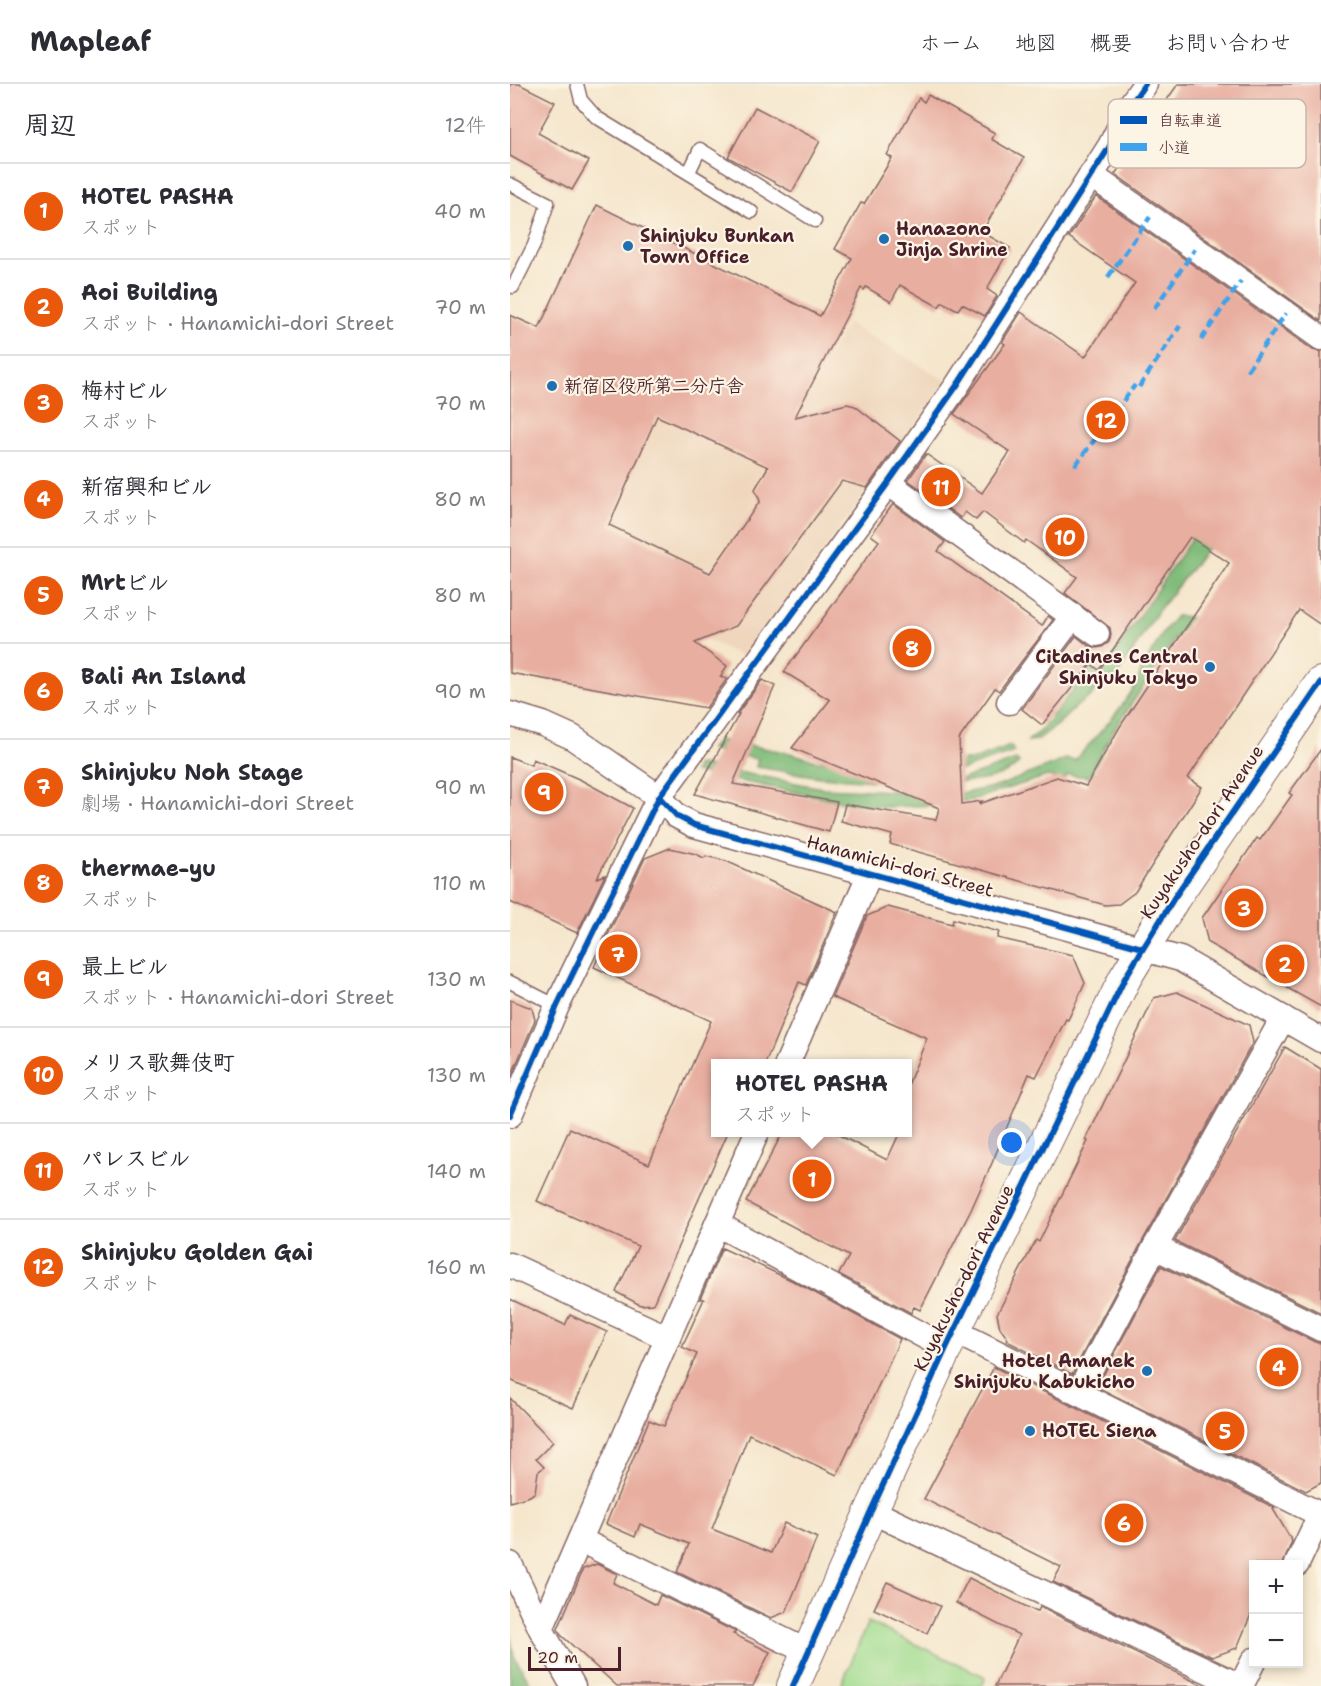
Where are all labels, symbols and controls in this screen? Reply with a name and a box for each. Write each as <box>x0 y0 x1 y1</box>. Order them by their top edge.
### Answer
text: Mapleaf <box>30 22 151 60</box>
text: ホーム <box>920 29 982 57</box>
text: 地図 <box>1015 29 1057 57</box>
text: 概要 <box>1090 29 1132 57</box>
text: お問い合わせ <box>1165 29 1291 57</box>
legend <box>1108 99 1306 168</box>
text: 周辺 <box>24 107 76 142</box>
text: 自転車道 <box>1158 110 1222 131</box>
text: 12件 <box>445 112 486 138</box>
text: 小道 <box>1158 137 1190 158</box>
text: HOTEL PASHA <box>81 182 234 211</box>
text: 1 <box>39 198 48 224</box>
text: 40 m <box>434 198 486 224</box>
text: スポット <box>81 214 161 240</box>
place label: Hanazono Jinja Shrine <box>896 217 1008 262</box>
place label: Shinjuku Bunkan Town Office <box>640 224 794 269</box>
marker: Hanazono Jinja Shrine <box>877 232 891 246</box>
marker: Shinjuku Bunkan Town Office <box>621 239 635 253</box>
text: Aoi Building <box>81 278 218 307</box>
text: 2 <box>37 294 51 320</box>
text: 70 m <box>434 294 486 320</box>
text: スポット · Hanamichi-dori Street <box>81 310 394 336</box>
place label: 新宿区役所第二分庁舎 <box>564 374 744 398</box>
text: 梅村ビル <box>81 376 169 405</box>
marker: 新宿区役所第二分庁舎 <box>545 379 559 393</box>
text: 3 <box>37 390 51 416</box>
text: 70 m <box>434 390 486 416</box>
pin: 12 <box>1086 398 1126 442</box>
text: スポット <box>81 408 161 434</box>
pin: 11 <box>922 464 960 510</box>
text: 新宿興和ビル <box>81 472 213 501</box>
text: 4 <box>37 486 51 512</box>
text: 80 m <box>434 486 486 512</box>
text: スポット <box>81 504 161 530</box>
pin: 10 <box>1046 514 1084 560</box>
text: Mrtビル <box>81 568 169 597</box>
text: 5 <box>37 582 50 608</box>
text: 80 m <box>434 582 486 608</box>
text: スポット <box>81 600 161 626</box>
pin: 8 <box>892 626 932 670</box>
place label: Citadines Central Shinjuku Tokyo <box>1035 645 1198 690</box>
marker: Citadines Central Shinjuku Tokyo <box>1203 660 1217 674</box>
text: Bali An Island <box>81 662 246 691</box>
text: 6 <box>37 678 51 704</box>
text: 90 m <box>434 678 486 704</box>
text: スポット <box>81 694 161 720</box>
street label: Kuyakusho-dori Avenue <box>1135 740 1269 924</box>
text: Shinjuku Noh Stage <box>81 758 304 787</box>
pin: 9 <box>525 770 564 814</box>
text: 7 <box>37 774 51 800</box>
text: 90 m <box>434 774 486 800</box>
text: 劇場 · Hanamichi-dori Street <box>81 790 354 816</box>
street label: Hanamichi-dori Street <box>804 829 996 903</box>
text: thermae-yu <box>81 854 216 883</box>
text: 8 <box>37 870 51 896</box>
text: 110 m <box>432 870 486 896</box>
text: スポット <box>81 886 161 912</box>
pin: 3 <box>1224 886 1264 930</box>
pin: 7 <box>598 932 638 976</box>
pin: 2 <box>1266 942 1304 986</box>
text: 最上ビル <box>81 952 169 981</box>
text: 9 <box>37 966 51 992</box>
text: 130 m <box>427 966 486 992</box>
text: スポット · Hanamichi-dori Street <box>81 984 394 1010</box>
text: メリス歌舞伎町 <box>81 1048 235 1077</box>
popup <box>711 1059 912 1137</box>
text: 10 <box>32 1062 55 1088</box>
text: 130 m <box>427 1062 486 1088</box>
text: HOTEL PASHA <box>735 1069 888 1098</box>
text: スポット <box>81 1080 161 1106</box>
text: スポット <box>735 1101 815 1127</box>
your location <box>997 1128 1026 1157</box>
text: パレスビル <box>81 1144 191 1173</box>
pin: 1 <box>792 1156 832 1202</box>
text: 11 <box>35 1158 52 1184</box>
text: 140 m <box>427 1158 486 1184</box>
text: スポット <box>81 1176 161 1202</box>
street label: Kuyakusho-dori Avenue <box>908 1181 1020 1375</box>
text: Shinjuku Golden Gai <box>81 1238 313 1267</box>
text: 12 <box>32 1254 55 1280</box>
text: 160 m <box>427 1254 486 1280</box>
text: スポット <box>81 1270 161 1296</box>
pin: 4 <box>1260 1344 1298 1390</box>
place label: Hotel Amanek Shinjuku Kabukicho <box>954 1349 1135 1394</box>
marker: Hotel Amanek Shinjuku Kabukicho <box>1140 1364 1154 1378</box>
pin: 5 <box>1206 1408 1244 1454</box>
place label: HOTEL Siena <box>1042 1419 1157 1443</box>
marker: HOTEL Siena <box>1023 1424 1037 1438</box>
pin: 6 <box>1104 1500 1144 1546</box>
map controls <box>1249 1560 1303 1668</box>
button: + <box>1249 1560 1303 1614</box>
button: − <box>1249 1614 1303 1668</box>
scale bar <box>528 1644 621 1672</box>
text: 20 m <box>537 1647 578 1668</box>

